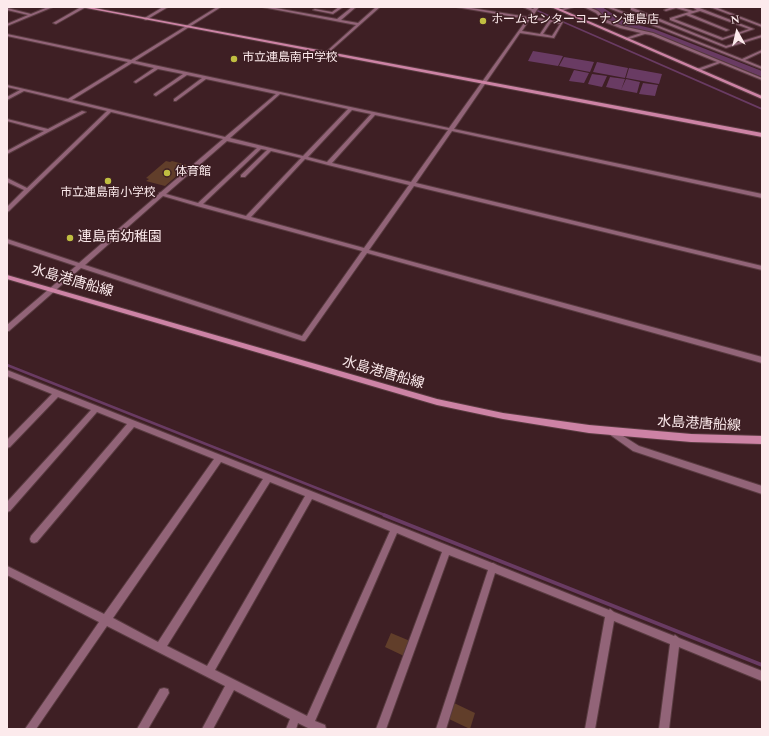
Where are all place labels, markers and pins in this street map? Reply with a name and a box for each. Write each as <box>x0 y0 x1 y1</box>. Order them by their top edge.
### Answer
place label: ホームセンターコーナン連島店 <box>491 14 659 28</box>
marker: ホームセンターコーナン連島店 <box>478 16 488 26</box>
place label: 市立連島南中学校 <box>242 52 338 66</box>
marker: 市立連島南中学校 <box>229 54 239 64</box>
place label: 体育館 <box>175 166 211 180</box>
marker: 体育館 <box>162 168 172 178</box>
marker: 市立連島南小学校 <box>103 176 113 186</box>
place label: 市立連島南小学校 <box>60 187 156 201</box>
place label: 連島南幼稚園 <box>78 230 162 246</box>
marker: 連島南幼稚園 <box>65 233 75 243</box>

